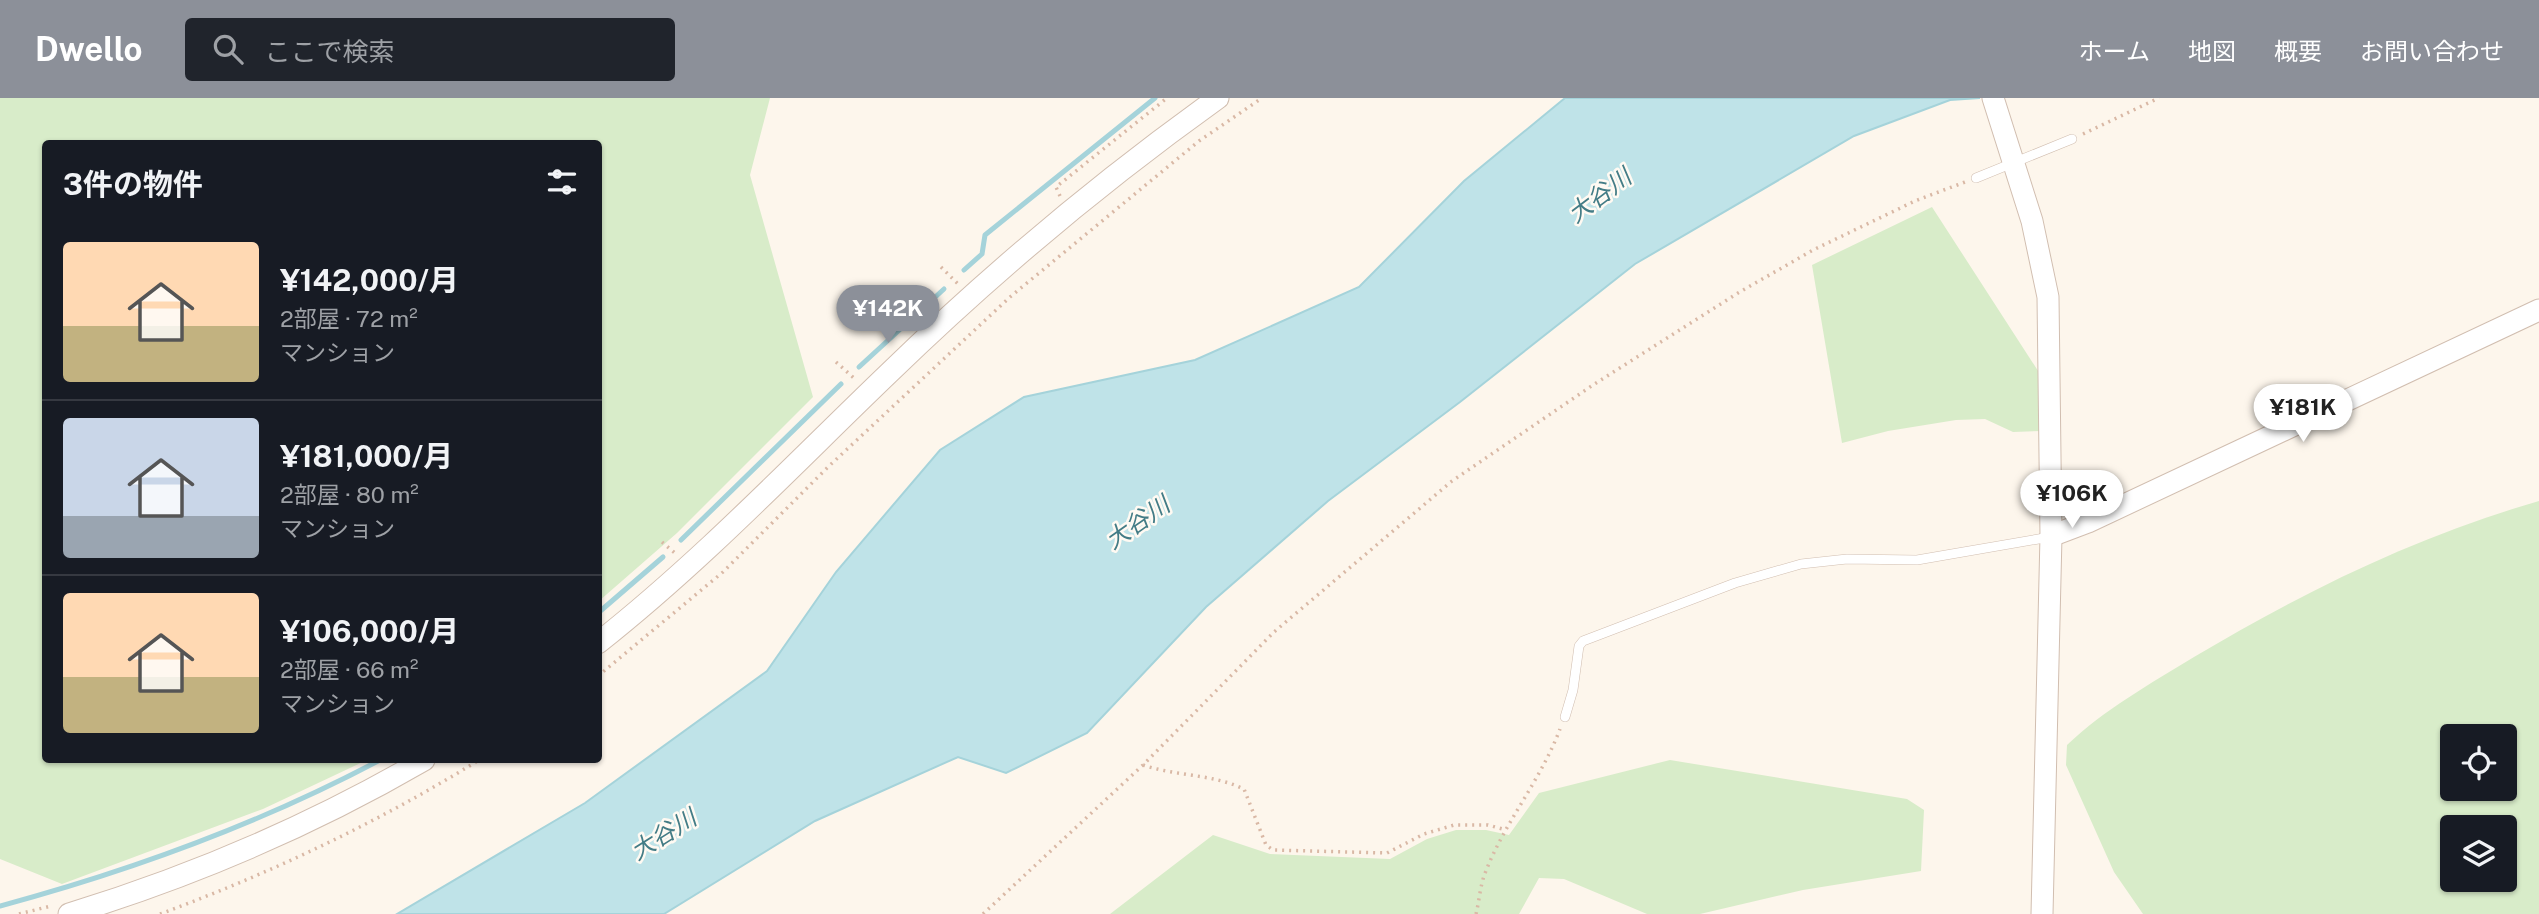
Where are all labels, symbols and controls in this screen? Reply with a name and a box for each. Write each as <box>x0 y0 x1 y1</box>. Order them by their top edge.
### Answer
search box <box>185 18 675 81</box>
text: Dwello <box>35 30 143 68</box>
icon: search <box>209 30 247 68</box>
text: ここで検索 <box>265 36 395 67</box>
text: ホーム <box>2079 37 2150 65</box>
text: 地図 <box>2188 37 2236 65</box>
text: 概要 <box>2274 37 2322 65</box>
text: お問い合わせ <box>2360 37 2504 65</box>
water label: 大谷川 <box>1562 160 1639 228</box>
icon: filters <box>543 163 581 201</box>
text: 3件の物件 <box>63 166 203 202</box>
text: ¥142,000/月 <box>280 262 459 298</box>
icon: home <box>119 270 203 354</box>
pin: ¥142K <box>839 286 937 345</box>
text: ¥142K <box>852 294 924 321</box>
text: 2部屋 · 72 m² <box>280 305 418 332</box>
text: マンション <box>280 339 395 366</box>
pin: ¥181K <box>2254 384 2352 444</box>
text: ¥181K <box>2270 393 2336 420</box>
text: ¥181,000/月 <box>280 438 453 474</box>
icon: home <box>119 446 203 530</box>
pin: ¥106K <box>2023 470 2121 530</box>
text: ¥106K <box>2036 479 2108 506</box>
text: 2部屋 · 80 m² <box>280 481 419 508</box>
water label: 大谷川 <box>1099 488 1177 554</box>
text: マンション <box>280 515 395 542</box>
text: ¥106,000/月 <box>280 613 459 649</box>
icon: home <box>119 621 203 705</box>
text: 2部屋 · 66 m² <box>280 656 418 683</box>
text: マンション <box>280 690 395 717</box>
map controls <box>2440 724 2517 892</box>
button: locate <box>2440 724 2517 801</box>
water label: 大谷川 <box>625 801 703 865</box>
button: layers <box>2440 815 2517 892</box>

